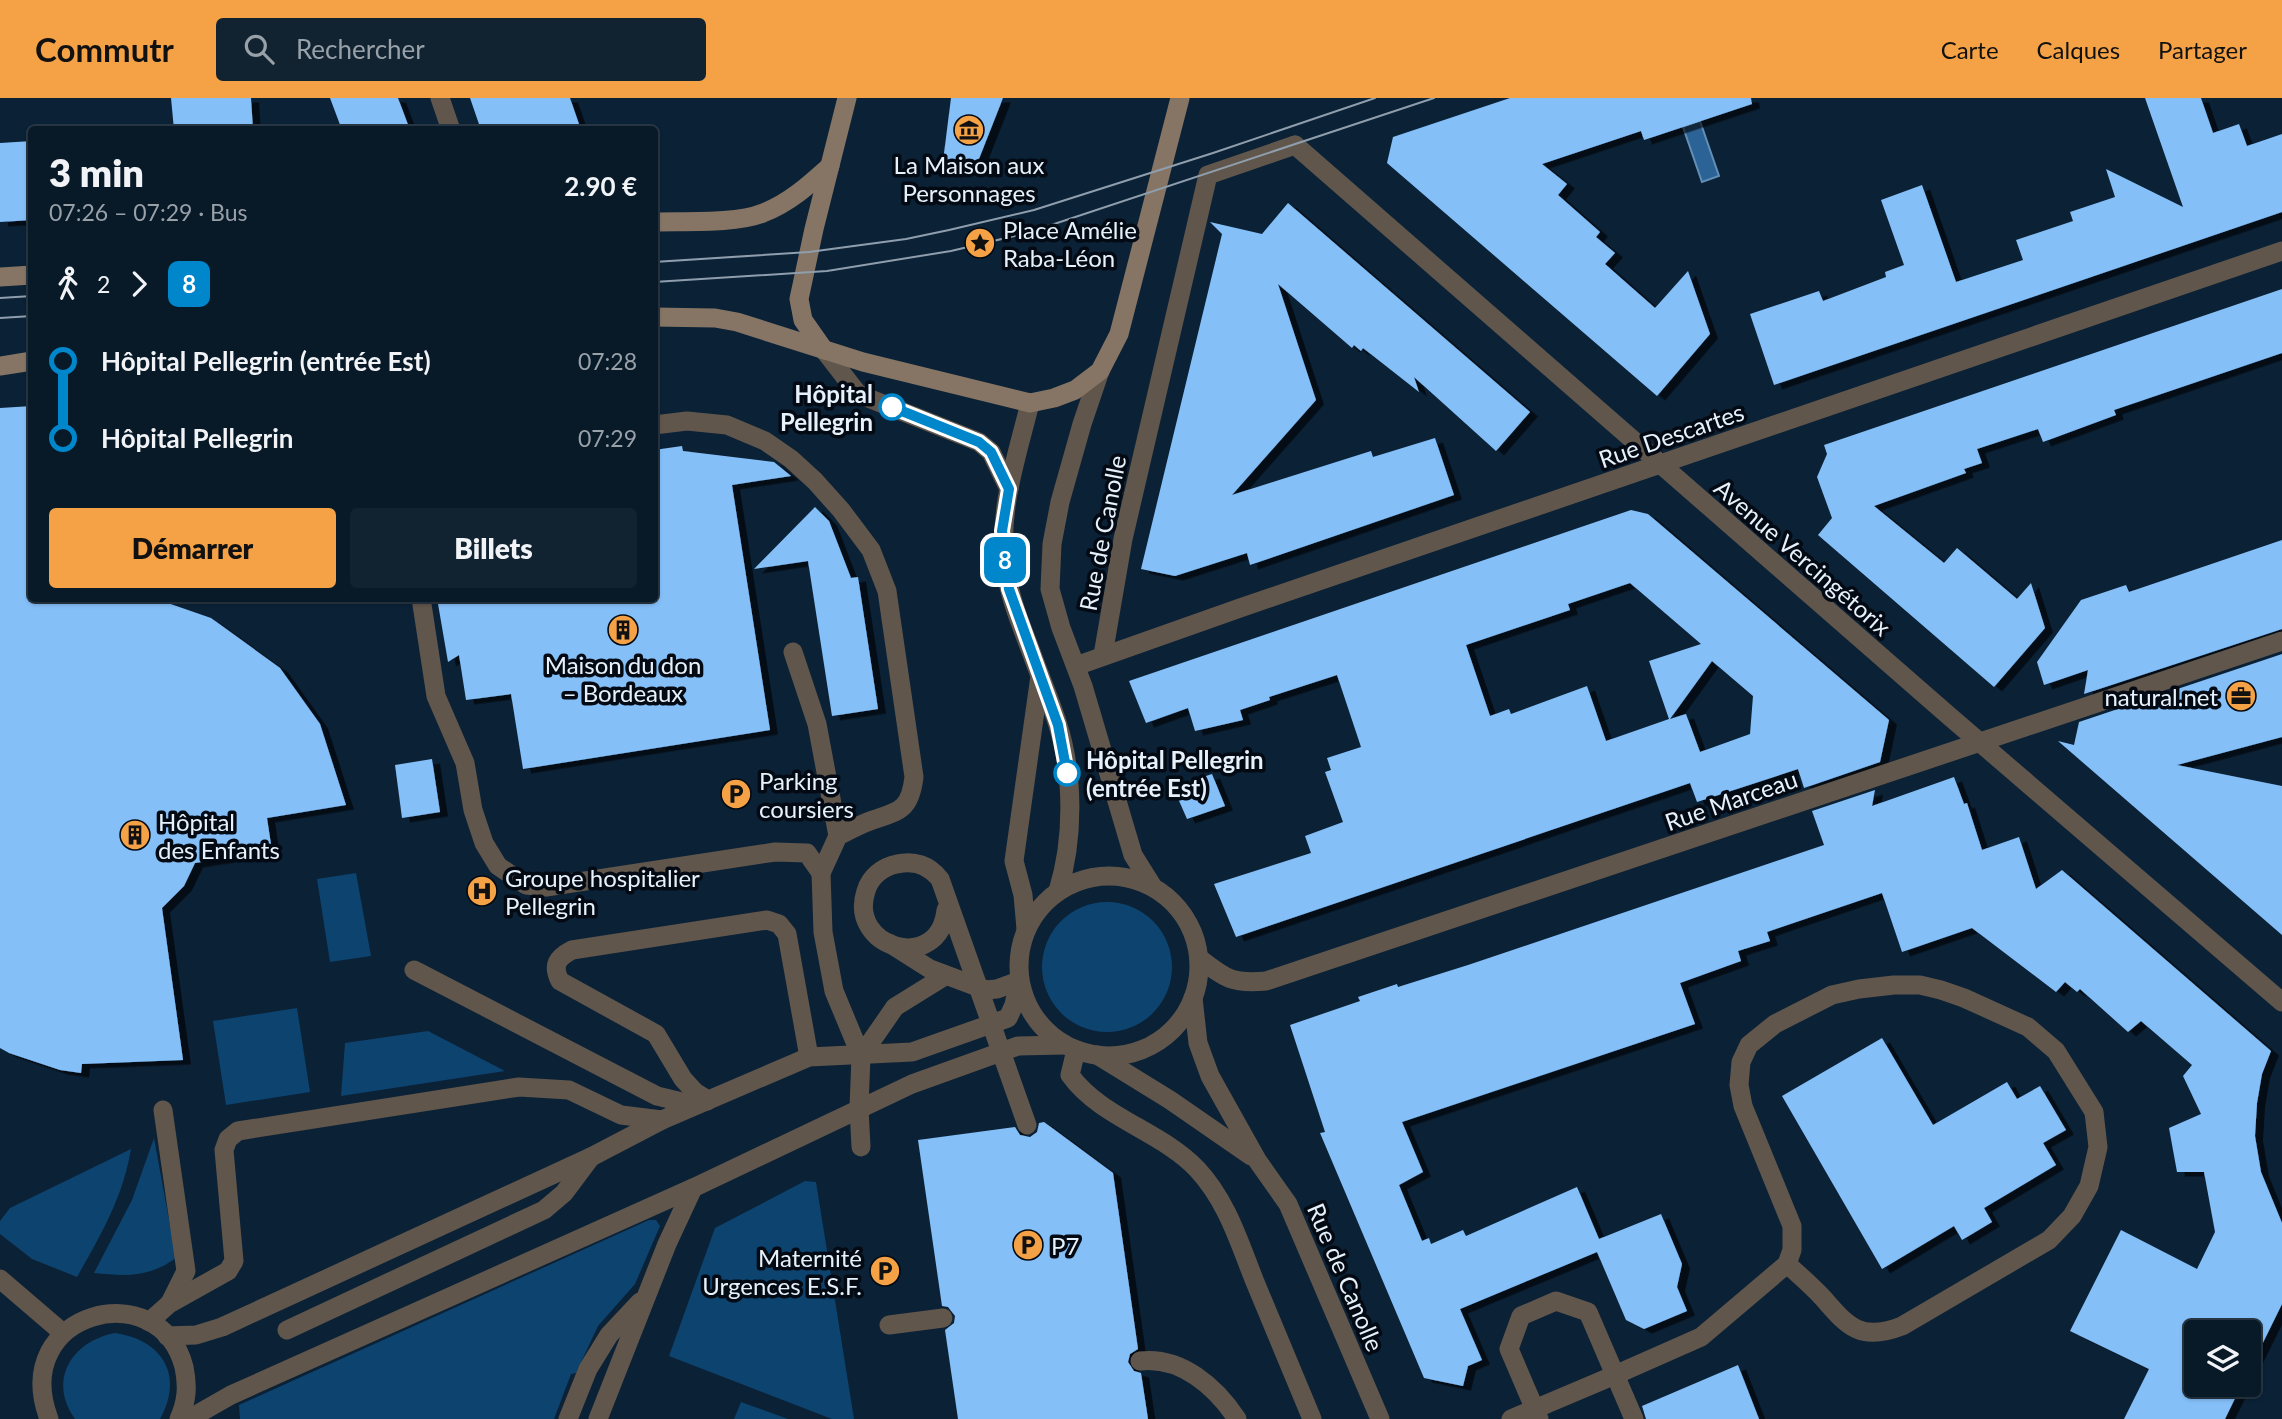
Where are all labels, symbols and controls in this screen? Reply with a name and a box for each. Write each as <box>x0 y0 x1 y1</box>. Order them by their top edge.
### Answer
search box <box>216 18 706 81</box>
text: Commutr <box>35 29 174 69</box>
icon: search <box>240 30 278 68</box>
text: Rechercher <box>296 33 425 65</box>
text: Carte <box>1941 35 1999 64</box>
text: Calques <box>2037 35 2120 64</box>
text: Partager <box>2158 35 2247 64</box>
museum icon: La Maison aux Personnages <box>952 113 986 147</box>
text: 3 min <box>49 149 144 195</box>
place label: La Maison aux Personnages <box>894 150 1044 207</box>
text: 2.90 € <box>564 170 637 202</box>
text: 07:26 – 07:29 · Bus <box>49 198 248 226</box>
place label: Place Amélie Raba-Léon <box>1003 215 1137 272</box>
place icon: Place Amélie Raba-Léon <box>963 226 997 260</box>
icon: walk <box>49 265 87 303</box>
icon: forward <box>120 265 158 303</box>
text: 8 <box>182 269 196 298</box>
text: 2 <box>97 270 110 298</box>
text: Hôpital Pellegrin (entrée Est) <box>101 345 431 377</box>
text: 07:28 <box>578 347 637 375</box>
place label: Hôpital Pellegrin <box>780 379 873 436</box>
marker: Hôpital Pellegrin <box>879 394 905 420</box>
street label: Rue Descartes <box>1595 397 1747 473</box>
text: Hôpital Pellegrin <box>101 422 293 454</box>
text: 07:29 <box>578 424 637 452</box>
street label: Rue de Canolle <box>1073 453 1131 613</box>
street label: Avenue Vercingétorix <box>1709 473 1897 642</box>
button: Démarrer <box>49 508 336 588</box>
button: Billets <box>350 508 637 588</box>
line badge: 8 <box>982 537 1028 583</box>
text: 8 <box>998 545 1012 574</box>
building icon: Maison du don – Bordeaux <box>606 613 640 647</box>
place label: Maison du don – Bordeaux <box>545 650 701 707</box>
office icon: natural.net <box>2224 679 2258 713</box>
place label: natural.net <box>2104 682 2218 711</box>
place label: Hôpital Pellegrin (entrée Est) <box>1086 745 1264 802</box>
marker: Hôpital Pellegrin (entrée Est) <box>1054 760 1080 786</box>
street label: Rue Marceau <box>1661 764 1801 836</box>
place label: Parking coursiers <box>759 766 854 823</box>
parking icon: Parking coursiers <box>719 777 753 811</box>
place label: Hôpital des Enfants <box>158 807 280 864</box>
building icon: Hôpital des Enfants <box>118 818 152 852</box>
place label: Groupe hospitalier Pellegrin <box>505 863 700 920</box>
hospital icon: Groupe hospitalier Pellegrin <box>465 874 499 908</box>
street label: Rue de Canolle <box>1302 1199 1390 1355</box>
parking icon: P7 <box>1011 1228 1045 1262</box>
place label: P7 <box>1051 1231 1079 1260</box>
place label: Maternité Urgences E.S.F. <box>702 1243 862 1300</box>
parking icon: Maternité Urgences E.S.F. <box>868 1254 902 1288</box>
map controls <box>2184 1320 2261 1397</box>
button: layers <box>2184 1320 2261 1397</box>

